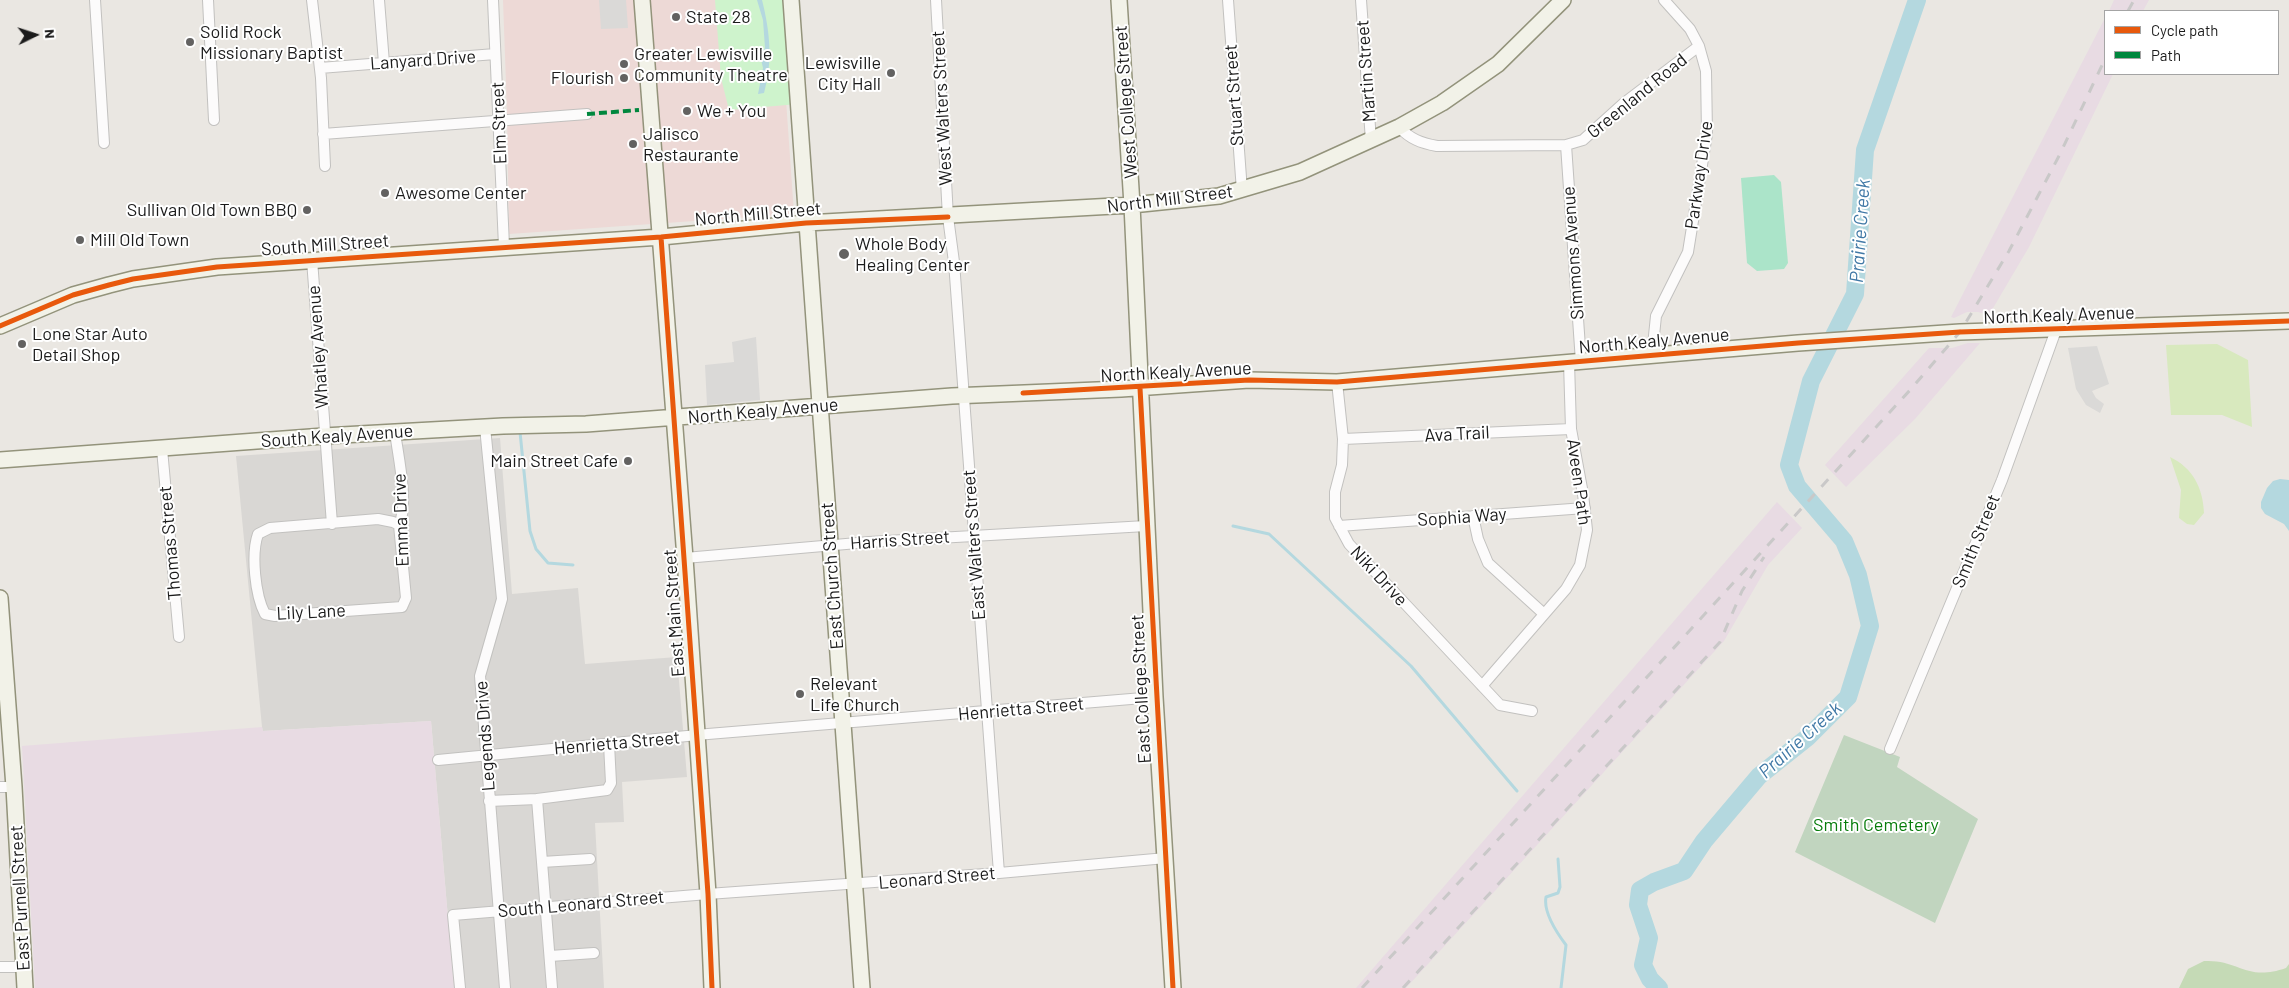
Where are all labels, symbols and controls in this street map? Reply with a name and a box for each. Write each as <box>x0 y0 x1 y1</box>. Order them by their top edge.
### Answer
place label: State 28 <box>686 6 751 28</box>
north arrow <box>10 10 60 60</box>
legend <box>2104 10 2279 75</box>
marker: State 28 <box>670 11 682 23</box>
street label: Martin Street <box>1352 19 1380 123</box>
place label: Solid Rock Missionary Baptist <box>200 21 343 64</box>
text: Cycle path <box>2151 21 2218 39</box>
street label: West College Street <box>1110 25 1142 179</box>
text: N <box>42 29 59 39</box>
street label: West Walters Street <box>927 30 957 186</box>
marker: Solid Rock Missionary Baptist <box>184 36 196 48</box>
place label: Greater Lewisville Community Theatre <box>634 43 788 86</box>
street label: Stuart Street <box>1220 43 1248 147</box>
street label: Lanyard Drive <box>369 46 477 74</box>
text: Path <box>2151 46 2181 64</box>
street label: Greenland Road <box>1583 49 1691 143</box>
place label: Lewisville City Hall <box>805 52 881 94</box>
marker: Greater Lewisville Community Theatre <box>618 58 630 70</box>
place label: Flourish <box>551 67 614 89</box>
marker: Lewisville City Hall <box>885 67 897 79</box>
marker: Flourish <box>618 72 630 84</box>
street label: Elm Street <box>487 81 511 165</box>
place label: We + You <box>697 100 766 122</box>
marker: We + You <box>681 105 693 117</box>
street label: Parkway Drive <box>1681 119 1717 231</box>
place label: Jalisco Restaurante <box>643 123 739 166</box>
marker: Jalisco Restaurante <box>627 138 639 150</box>
water label: Prairie Creek <box>1845 178 1875 284</box>
street label: North Mill Street <box>1106 181 1234 217</box>
place label: Awesome Center <box>395 182 527 204</box>
street label: Simmons Avenue <box>1558 186 1588 320</box>
marker: Awesome Center <box>379 187 391 199</box>
street label: North Mill Street <box>694 198 822 230</box>
place label: Sullivan Old Town BBQ <box>127 199 297 221</box>
marker: Sullivan Old Town BBQ <box>301 204 313 216</box>
place label: Mill Old Town <box>90 229 189 251</box>
street label: South Mill Street <box>260 230 390 260</box>
place label: Whole Body Healing Center <box>855 233 970 276</box>
marker: Mill Old Town <box>74 234 86 246</box>
marker: Whole Body Healing Center <box>837 247 851 261</box>
street label: Whatley Avenue <box>303 285 333 409</box>
street label: North Kealy Avenue <box>1983 302 2135 328</box>
place label: Lone Star Auto Detail Shop <box>32 323 148 366</box>
street label: North Kealy Avenue <box>1578 324 1730 358</box>
marker: Lone Star Auto Detail Shop <box>16 338 28 350</box>
street label: North Kealy Avenue <box>1100 357 1252 387</box>
street label: North Kealy Avenue <box>687 394 839 428</box>
street label: South Kealy Avenue <box>260 420 414 452</box>
street label: Ava Trail <box>1424 422 1490 446</box>
street label: Aveen Path <box>1562 437 1596 527</box>
place label: Main Street Cafe <box>490 450 618 472</box>
marker: Main Street Cafe <box>622 455 634 467</box>
street label: East Walters Street <box>958 469 990 621</box>
street label: Emma Drive <box>389 473 413 567</box>
street label: Thomas Street <box>154 485 186 601</box>
street label: Smith Street <box>1947 491 2005 591</box>
street label: East Church Street <box>816 502 848 650</box>
street label: Sophia Way <box>1417 503 1507 531</box>
street label: Harris Street <box>849 526 951 554</box>
street label: Niki Drive <box>1346 542 1412 610</box>
street label: East Main Street <box>659 548 689 678</box>
street label: Lily Lane <box>276 599 346 625</box>
street label: East College Street <box>1126 614 1156 764</box>
place label: Relevant Life Church <box>810 673 899 716</box>
street label: Legends Drive <box>470 680 500 792</box>
marker: Relevant Life Church <box>794 688 806 700</box>
street label: Henrietta Street <box>957 693 1085 725</box>
water label: Prairie Creek <box>1754 697 1846 783</box>
street label: Henrietta Street <box>553 727 681 759</box>
park label: Smith Cemetery <box>1813 814 1939 836</box>
street label: East Purnell Street <box>5 825 35 971</box>
street label: Leonard Street <box>878 862 996 894</box>
street label: South Leonard Street <box>497 886 665 922</box>

